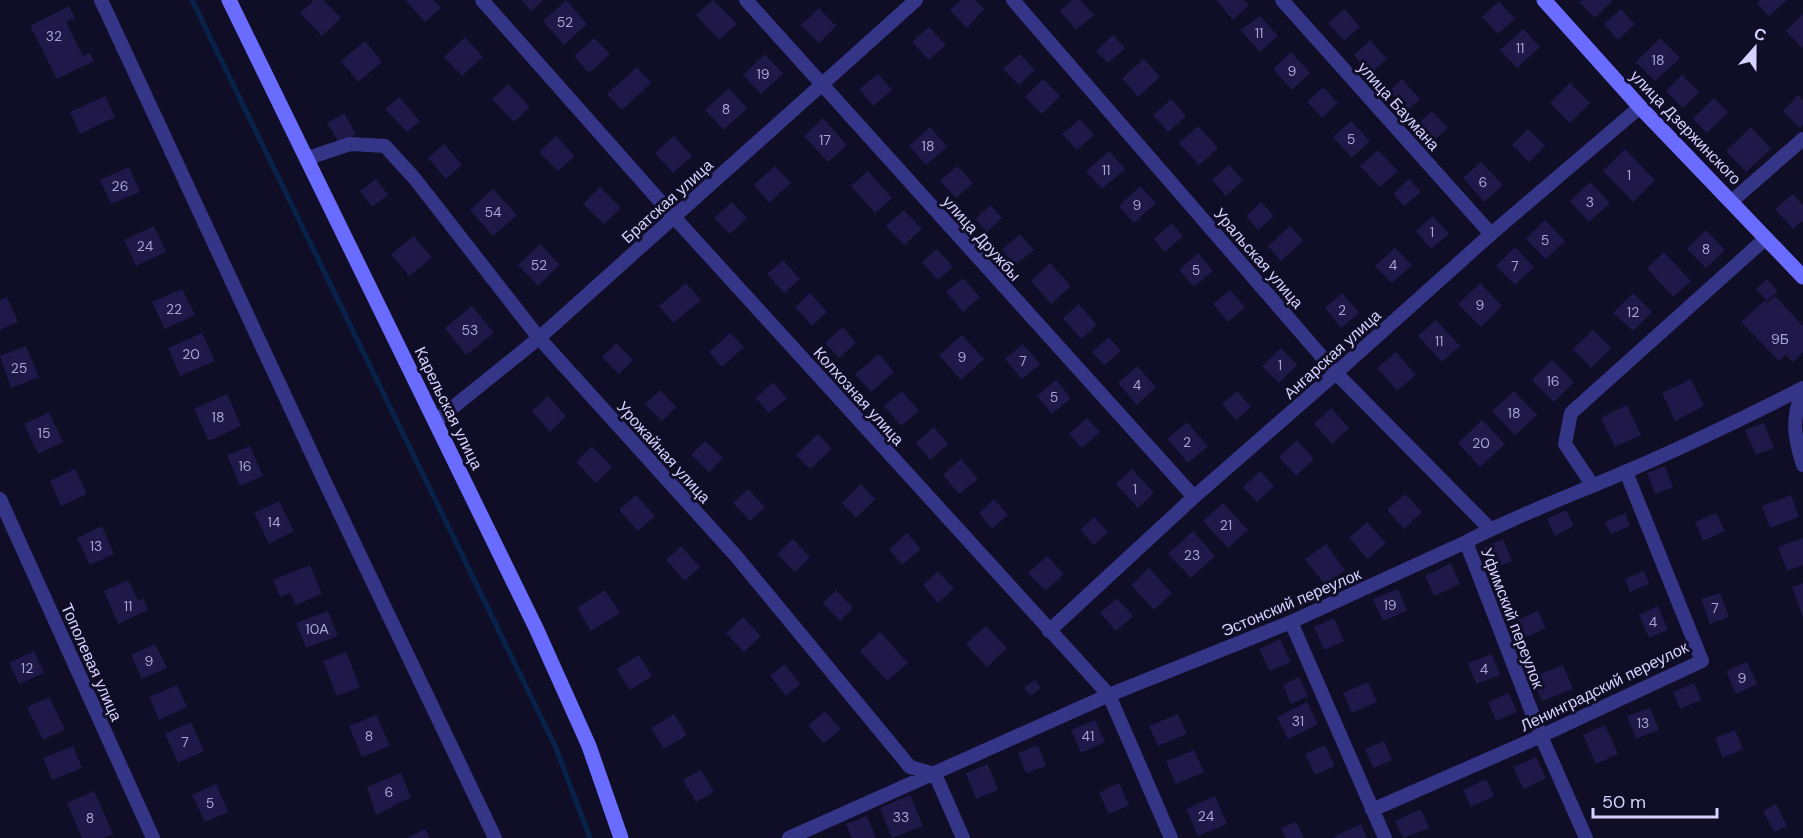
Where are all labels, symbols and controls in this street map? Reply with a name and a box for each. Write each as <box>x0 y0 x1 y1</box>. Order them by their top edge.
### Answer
house number: 52 <box>557 13 573 31</box>
north arrow <box>1725 18 1785 78</box>
text: С <box>1751 23 1770 46</box>
house number: 11 <box>1255 24 1263 42</box>
house number: 32 <box>46 27 62 45</box>
house number: 11 <box>1516 39 1524 57</box>
house number: 18 <box>1652 51 1664 69</box>
street label: улица Баумана <box>1353 57 1444 155</box>
house number: 9 <box>1288 62 1297 80</box>
house number: 19 <box>756 65 770 83</box>
street label: улица Дзержинского <box>1625 66 1746 189</box>
house number: 8 <box>722 100 730 118</box>
house number: 5 <box>1347 130 1355 148</box>
house number: 17 <box>819 131 831 149</box>
house number: 18 <box>922 137 934 155</box>
street label: Братская улица <box>617 155 718 248</box>
house number: 11 <box>1102 161 1110 179</box>
house number: 1 <box>1627 166 1631 184</box>
house number: 6 <box>1479 173 1487 191</box>
house number: 26 <box>112 177 128 195</box>
street label: улица Дружбы <box>938 191 1025 285</box>
house number: 3 <box>1586 193 1594 211</box>
house number: 9 <box>1133 196 1142 214</box>
house number: 54 <box>484 203 502 221</box>
street label: Уральская улица <box>1209 204 1308 313</box>
house number: 1 <box>1430 223 1434 241</box>
house number: 5 <box>1541 231 1549 249</box>
house number: 24 <box>137 237 154 255</box>
house number: 8 <box>1702 240 1710 258</box>
house number: 52 <box>531 256 547 274</box>
house number: 4 <box>1389 256 1398 274</box>
house number: 7 <box>1511 257 1519 275</box>
house number: 5 <box>1192 261 1200 279</box>
house number: 9 <box>1476 296 1485 314</box>
house number: 22 <box>166 300 182 318</box>
house number: 2 <box>1338 301 1346 319</box>
house number: 12 <box>1627 303 1639 321</box>
street label: Ангарская улица <box>1279 305 1385 404</box>
house number: 53 <box>462 321 478 339</box>
house number: 9Б <box>1771 330 1789 348</box>
house number: 11 <box>1435 332 1443 350</box>
street label: Карельская улица <box>410 343 487 473</box>
street label: Колхозная улица <box>809 343 909 450</box>
house number: 20 <box>182 345 200 363</box>
house number: 9 <box>958 348 967 366</box>
house number: 7 <box>1019 352 1027 370</box>
house number: 1 <box>1278 356 1282 374</box>
house number: 25 <box>11 359 27 377</box>
house number: 16 <box>1546 372 1560 390</box>
house number: 4 <box>1133 376 1142 394</box>
house number: 5 <box>1050 388 1058 406</box>
street label: Урожайная улица <box>612 397 715 508</box>
house number: 18 <box>1508 404 1520 422</box>
house number: 18 <box>212 408 224 426</box>
house number: 15 <box>38 424 50 442</box>
house number: 2 <box>1183 433 1191 451</box>
house number: 20 <box>1472 434 1490 452</box>
house number: 16 <box>238 457 252 475</box>
house number: 1 <box>1133 480 1137 498</box>
house number: 14 <box>268 513 281 531</box>
house number: 21 <box>1220 516 1232 534</box>
house number: 13 <box>90 537 102 555</box>
street label: Уфимский переулок <box>1476 545 1549 692</box>
house number: 23 <box>1184 546 1200 564</box>
street label: Эстонский переулок <box>1218 563 1365 641</box>
house number: 19 <box>1383 596 1397 614</box>
house number: 11 <box>124 597 132 615</box>
house number: 7 <box>1711 599 1719 617</box>
street label: Тополевая улица <box>56 600 127 725</box>
house number: 4 <box>1649 613 1658 631</box>
house number: 10А <box>305 620 329 638</box>
street label: Ленинградский переулок <box>1517 636 1693 736</box>
house number: 9 <box>145 652 154 670</box>
house number: 12 <box>21 659 33 677</box>
house number: 4 <box>1480 660 1489 678</box>
house number: 9 <box>1738 669 1747 687</box>
house number: 31 <box>1292 712 1304 730</box>
house number: 13 <box>1637 714 1649 732</box>
house number: 8 <box>365 727 373 745</box>
house number: 41 <box>1082 727 1094 745</box>
house number: 7 <box>181 733 189 751</box>
scale bar <box>1593 781 1718 819</box>
house number: 6 <box>385 783 393 801</box>
text: 50 m <box>1602 790 1646 814</box>
house number: 5 <box>206 794 214 812</box>
house number: 24 <box>1198 807 1215 825</box>
house number: 33 <box>893 808 909 826</box>
house number: 8 <box>86 809 94 827</box>

